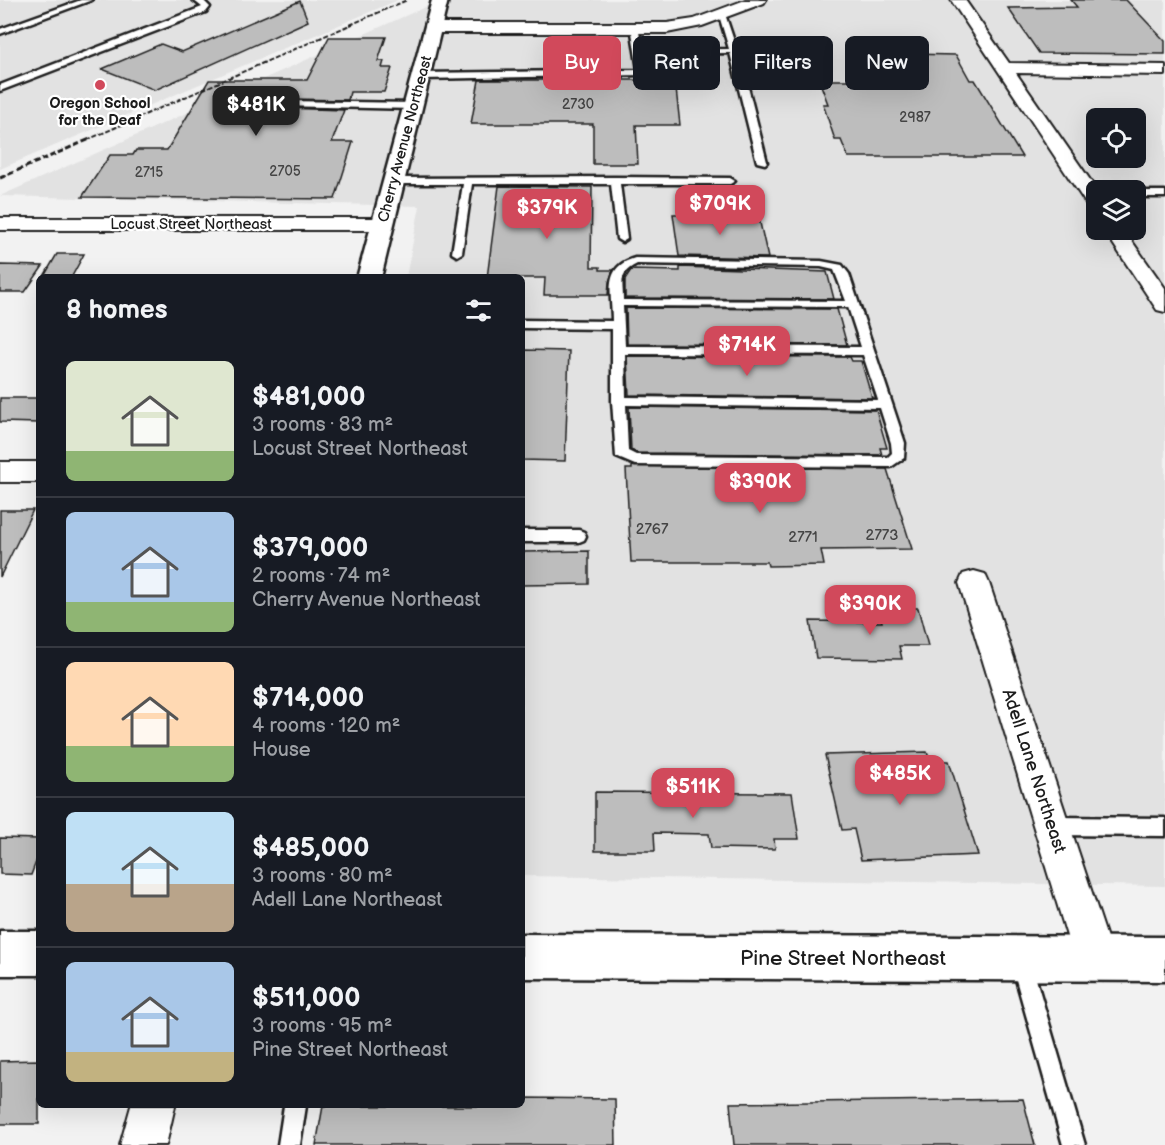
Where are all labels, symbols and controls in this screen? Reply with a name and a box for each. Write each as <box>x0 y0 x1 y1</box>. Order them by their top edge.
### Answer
chip: Buy <box>543 36 621 90</box>
chip: Rent <box>633 36 720 90</box>
chip: Filters <box>732 36 833 90</box>
chip: New <box>845 36 929 90</box>
street label: Cherry Avenue Northeast <box>374 53 436 224</box>
marker: Oregon School for the Deaf <box>93 78 107 92</box>
pin: $481K <box>214 86 298 137</box>
text: $481K <box>227 93 286 117</box>
place label: Oregon School for the Deaf <box>49 94 151 130</box>
house number: 2730 <box>562 96 594 113</box>
map controls <box>1086 108 1146 240</box>
button: locate <box>1086 108 1146 168</box>
house number: 2987 <box>899 109 931 126</box>
house number: 2705 <box>269 163 301 180</box>
house number: 2715 <box>135 164 163 181</box>
button: layers <box>1086 180 1146 240</box>
pin: $709K <box>678 185 762 236</box>
pin: $379K <box>505 189 589 240</box>
text: $709K <box>689 192 751 216</box>
text: $379K <box>516 196 578 220</box>
street label: Locust Street Northeast <box>110 215 272 234</box>
icon: filters <box>462 294 495 327</box>
text: 8 homes <box>66 295 168 326</box>
pin: $714K <box>705 326 789 377</box>
text: $714K <box>718 333 776 357</box>
text: $481,000 <box>252 382 365 413</box>
icon: home <box>114 385 186 457</box>
text: 3 rooms · 83 m² <box>252 413 393 437</box>
text: Locust Street Northeast <box>252 437 468 461</box>
pin: $390K <box>718 463 802 514</box>
text: $390K <box>729 470 791 494</box>
house number: 2767 <box>636 520 669 539</box>
house number: 2773 <box>866 526 898 545</box>
house number: 2771 <box>788 528 818 547</box>
text: $379,000 <box>252 533 368 564</box>
icon: home <box>114 536 186 608</box>
text: 2 rooms · 74 m² <box>252 564 390 588</box>
pin: $390K <box>828 585 912 636</box>
text: Cherry Avenue Northeast <box>252 588 481 612</box>
text: $390K <box>839 592 901 616</box>
text: $714,000 <box>252 683 364 714</box>
icon: home <box>114 686 186 758</box>
street label: Adell Lane Northeast <box>998 686 1071 856</box>
text: 4 rooms · 120 m² <box>252 714 401 738</box>
text: House <box>252 738 311 762</box>
pin: $485K <box>858 755 942 806</box>
text: $485K <box>869 762 931 786</box>
pin: $511K <box>651 768 735 819</box>
text: $511K <box>665 775 721 799</box>
text: $485,000 <box>252 833 369 864</box>
icon: home <box>114 836 186 908</box>
text: 3 rooms · 80 m² <box>252 864 393 888</box>
text: Adell Lane Northeast <box>252 888 442 912</box>
street label: Pine Street Northeast <box>740 946 946 971</box>
text: $511,000 <box>252 983 360 1014</box>
icon: home <box>114 986 186 1058</box>
text: 3 rooms · 95 m² <box>252 1014 392 1038</box>
text: Pine Street Northeast <box>252 1038 448 1062</box>

